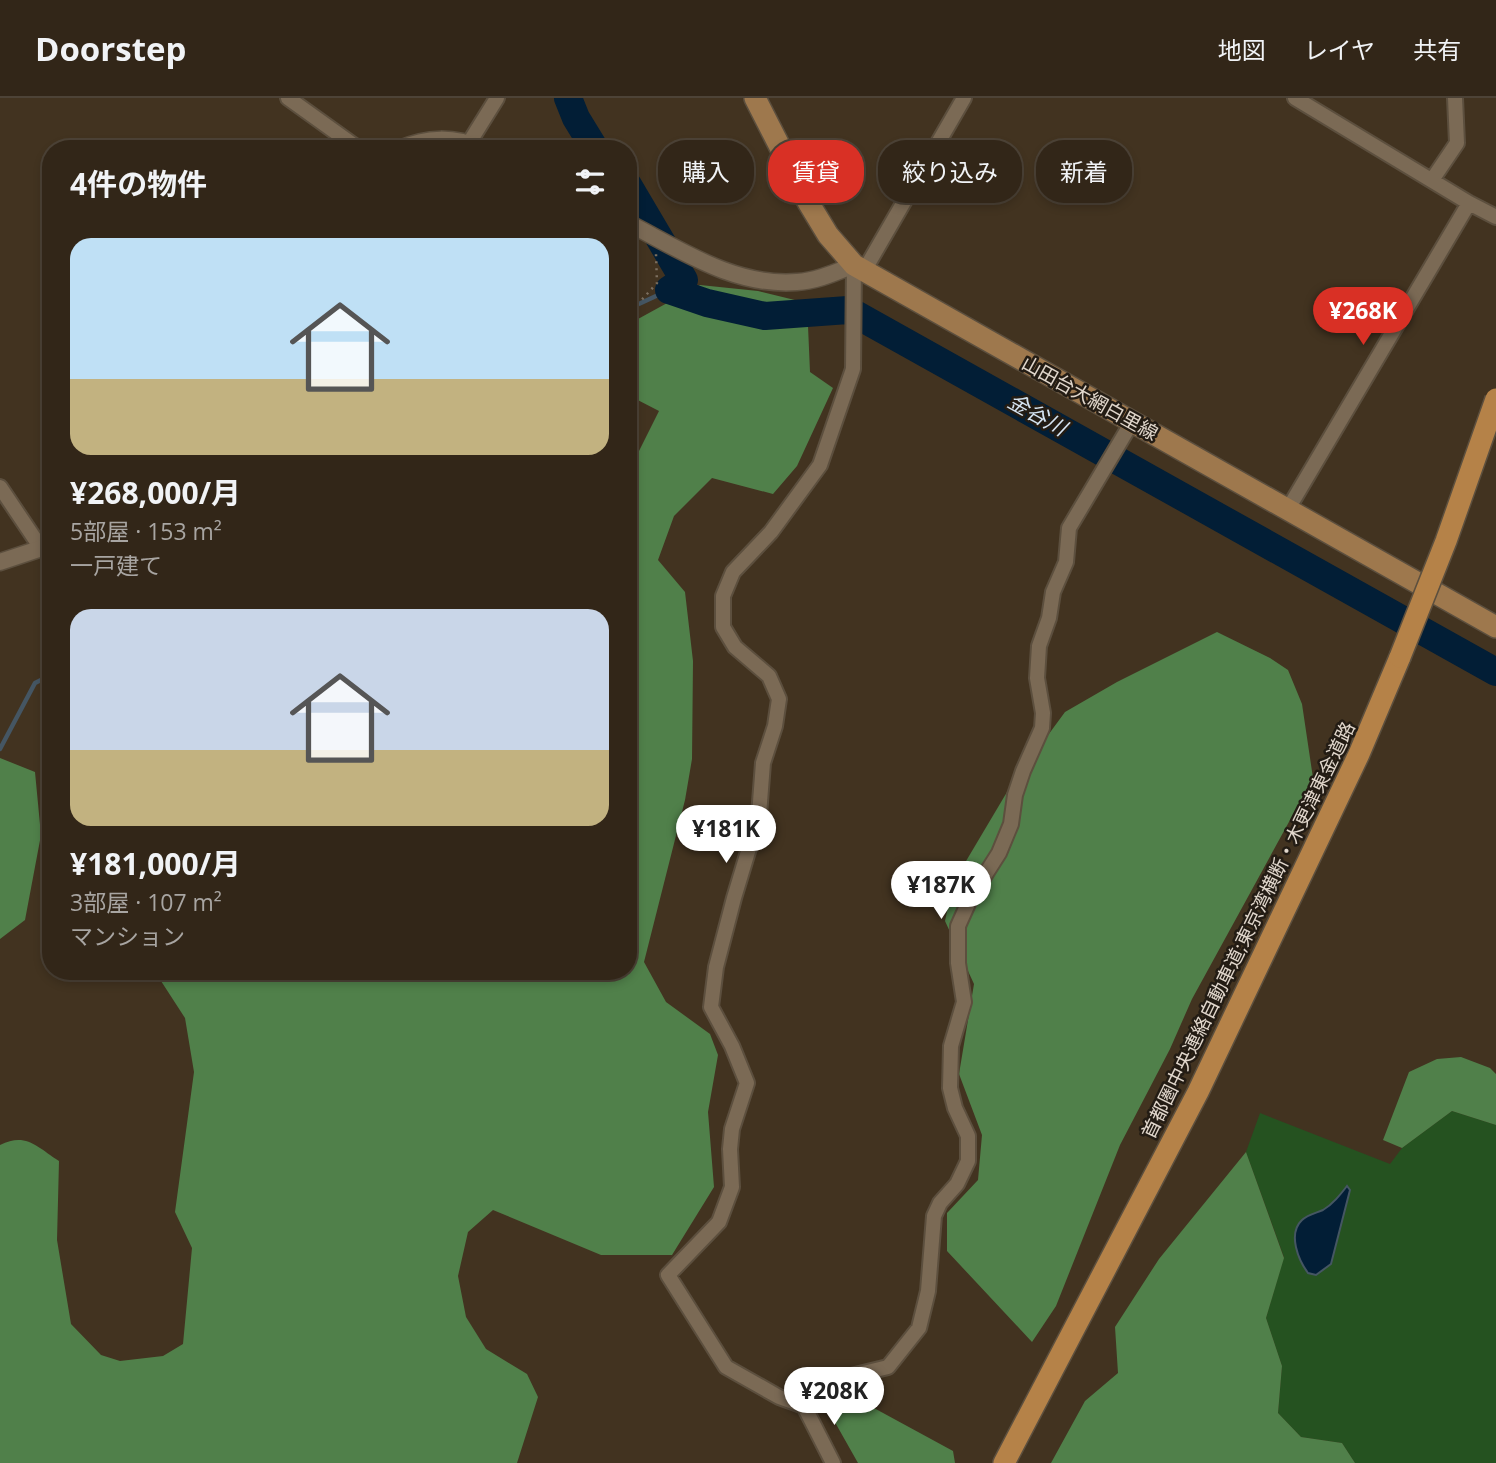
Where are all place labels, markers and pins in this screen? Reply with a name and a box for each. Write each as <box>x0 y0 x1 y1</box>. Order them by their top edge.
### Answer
pin: ¥268K <box>1314 288 1412 347</box>
pin: ¥181K <box>677 806 775 865</box>
pin: ¥187K <box>892 862 990 921</box>
pin: ¥208K <box>785 1368 883 1427</box>

